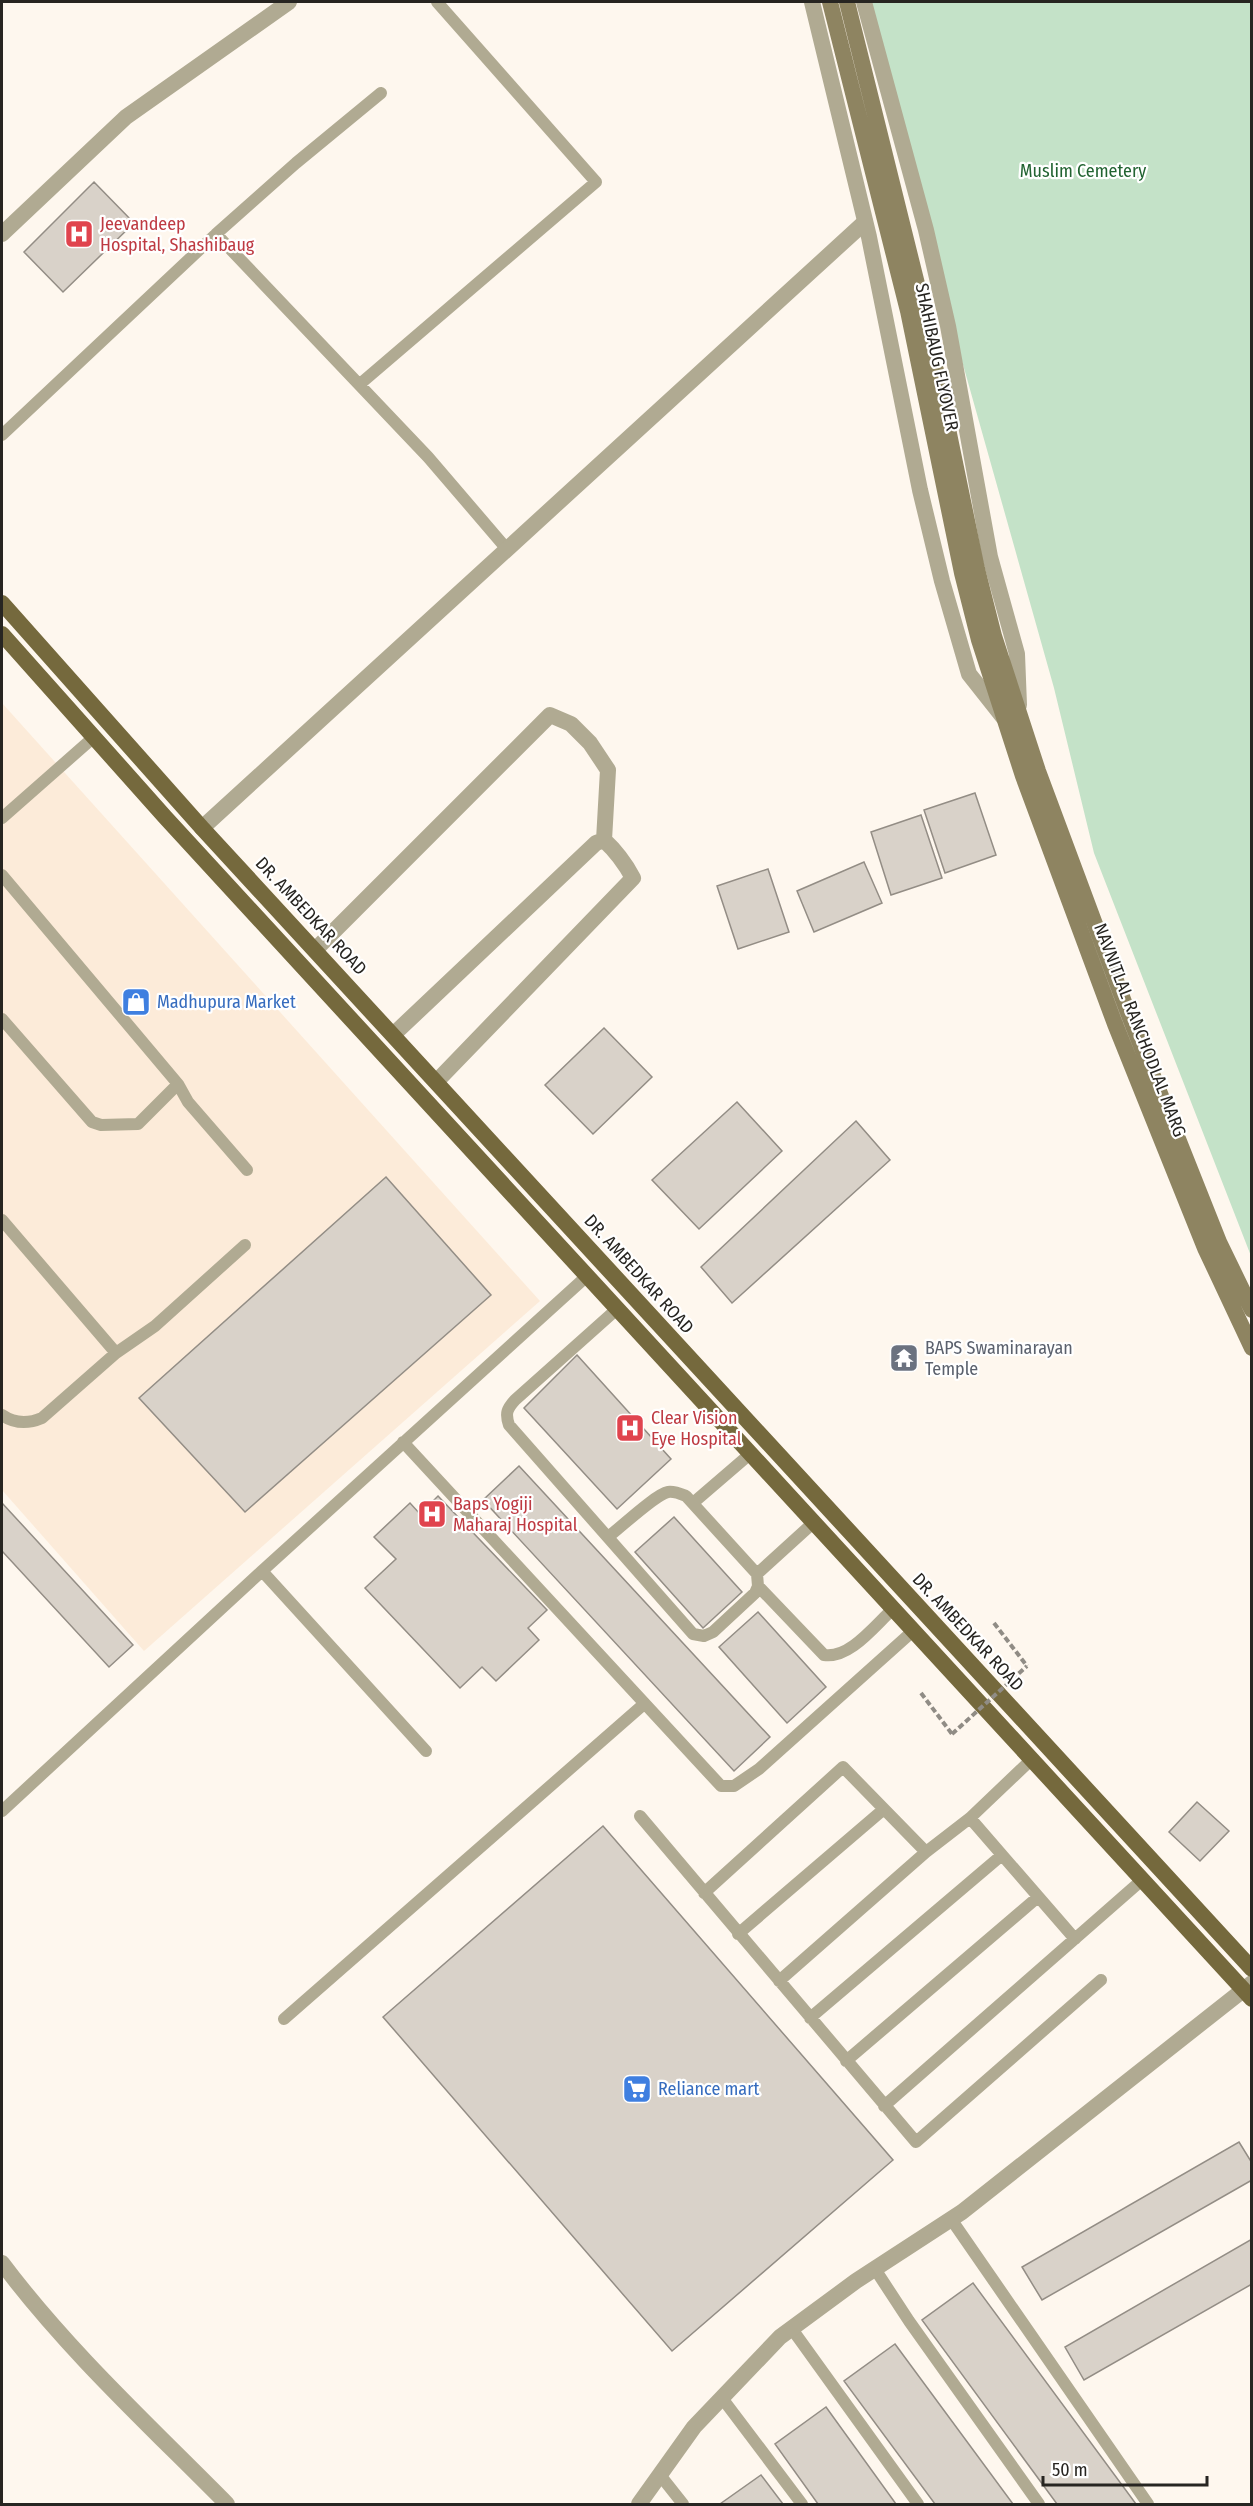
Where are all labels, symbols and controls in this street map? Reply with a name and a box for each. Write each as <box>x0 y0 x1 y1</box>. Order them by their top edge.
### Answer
park label: Muslim Cemetery <box>1020 160 1146 182</box>
place label: Jeevandeep Hospital, Shashibaug <box>100 213 255 256</box>
hospital icon: Jeevandeep Hospital, Shashibaug <box>63 218 95 250</box>
street label: SHAHIBAUG FLYOVER <box>911 281 963 433</box>
street label: DR. AMBEDKAR ROAD <box>251 853 371 979</box>
street label: NAVNITLAL RANCHODLAL MARG <box>1089 920 1191 1140</box>
shop icon: Madhupura Market <box>120 986 152 1018</box>
place label: Madhupura Market <box>157 991 296 1013</box>
street label: DR. AMBEDKAR ROAD <box>580 1210 698 1338</box>
place label: BAPS Swaminarayan Temple <box>925 1337 1073 1380</box>
temple icon: BAPS Swaminarayan Temple <box>888 1342 920 1374</box>
place label: Clear Vision Eye Hospital <box>651 1407 742 1450</box>
hospital icon: Clear Vision Eye Hospital <box>614 1412 646 1444</box>
place label: Baps Yogiji Maharaj Hospital <box>453 1493 578 1536</box>
hospital icon: Baps Yogiji Maharaj Hospital <box>416 1498 448 1530</box>
street label: DR. AMBEDKAR ROAD <box>908 1569 1028 1695</box>
supermarket icon: Reliance mart <box>621 2073 653 2105</box>
place label: Reliance mart <box>658 2078 759 2100</box>
scale bar <box>1043 2449 1206 2487</box>
text: 50 m <box>1052 2459 1088 2481</box>

